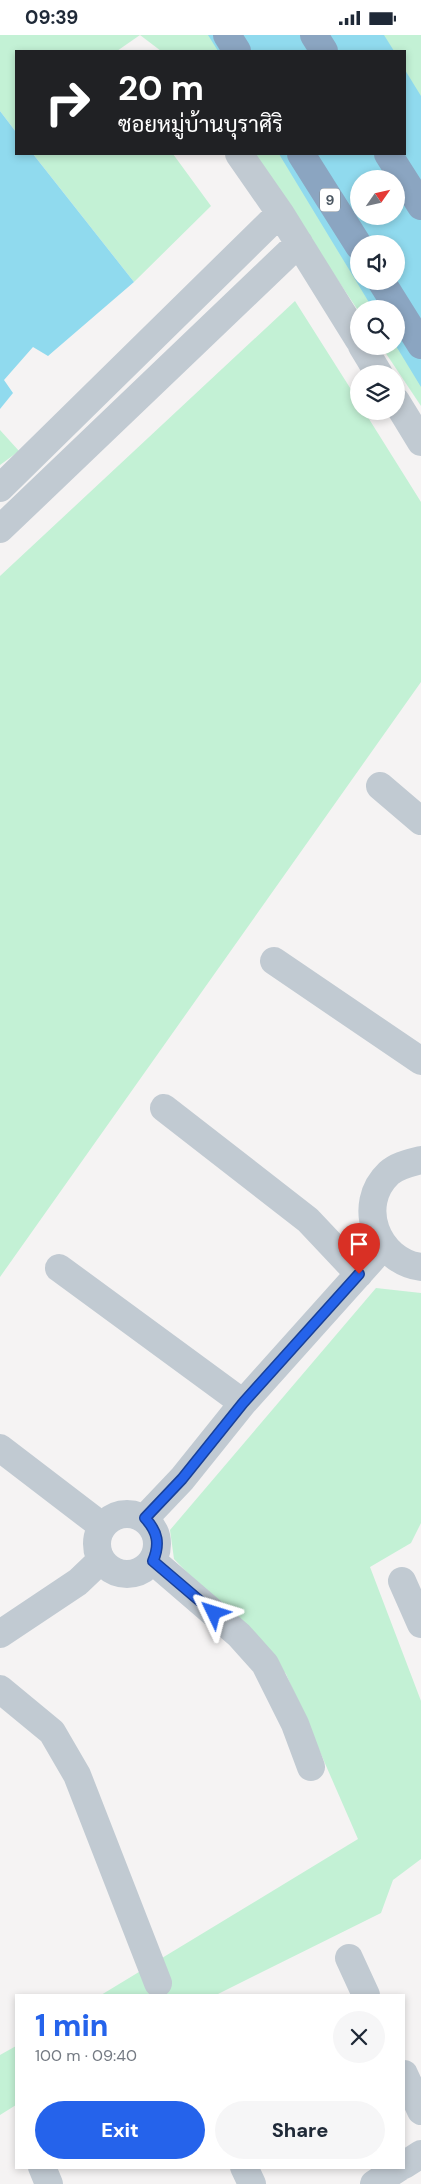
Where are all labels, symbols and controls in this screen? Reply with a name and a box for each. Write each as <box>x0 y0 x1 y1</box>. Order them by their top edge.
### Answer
text: 09:39 <box>25 5 78 30</box>
text: 20 m <box>118 65 204 111</box>
icon: right <box>35 70 100 135</box>
text: ซอยหมู่บ้านบุราศิริ <box>118 110 283 139</box>
north arrow <box>350 170 405 225</box>
map controls <box>350 170 405 420</box>
road number: 9 <box>320 189 340 211</box>
button: sound <box>350 235 405 290</box>
button: search <box>350 300 405 355</box>
button: layers <box>350 365 405 420</box>
pin <box>338 1223 380 1274</box>
icon: arrive <box>345 1230 373 1258</box>
position arrow <box>187 1586 239 1638</box>
text: 1 min <box>35 2006 108 2045</box>
button: close <box>333 2011 385 2063</box>
text: 100 m · 09:40 <box>35 2045 137 2066</box>
button: Exit <box>35 2101 205 2159</box>
button: Share <box>215 2101 385 2159</box>

